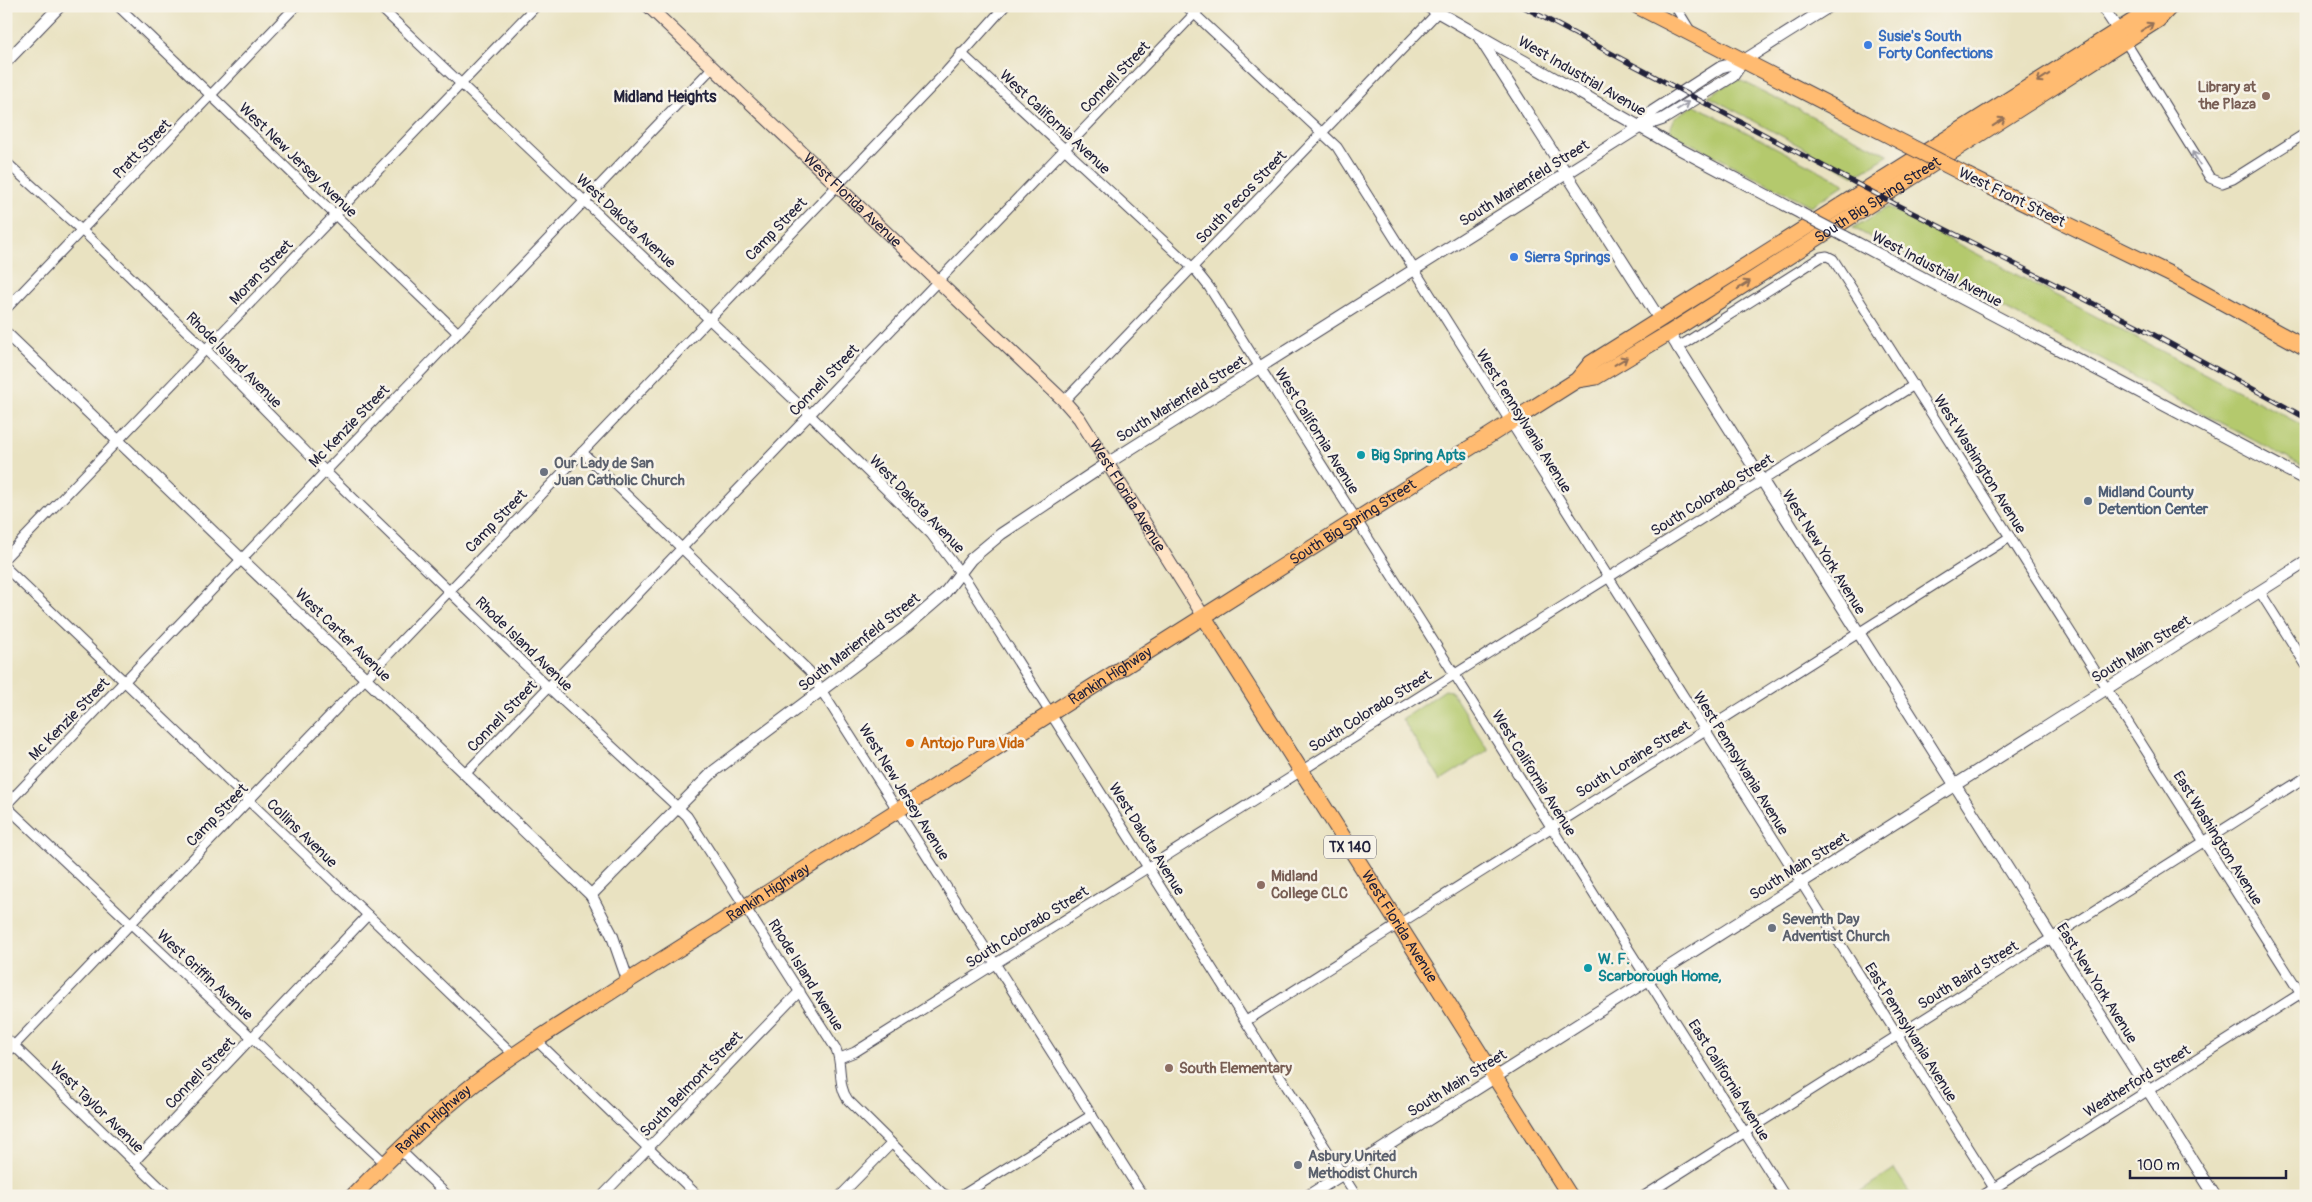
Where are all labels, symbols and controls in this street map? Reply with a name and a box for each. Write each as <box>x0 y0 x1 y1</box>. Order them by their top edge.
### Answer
one-way arrow <box>2140 21 2154 32</box>
place label: Susie's South Forty Confections <box>1878 27 1993 63</box>
street label: West Industrial Avenue <box>1514 32 1650 121</box>
street label: Connell Street <box>1076 37 1155 117</box>
marker: Susie's South Forty Confections <box>1862 39 1874 51</box>
street label: West California Avenue <box>995 66 1115 179</box>
one-way arrow <box>2037 73 2051 83</box>
place label: Library at the Plaza <box>2198 78 2257 114</box>
district label: Midland Heights <box>614 87 717 107</box>
marker: Library at the Plaza <box>2260 90 2272 102</box>
street label: West New Jersey Avenue <box>235 99 361 222</box>
one-way arrow <box>1676 101 1690 111</box>
street label: Pratt Street <box>109 115 176 183</box>
one-way arrow <box>1991 116 2005 126</box>
street label: South Marienfeld Street <box>1456 135 1593 231</box>
street label: South Pecos Street <box>1192 146 1291 248</box>
street label: West Florida Avenue <box>799 149 906 252</box>
street label: South Big Spring Street <box>1811 152 1945 247</box>
one-way arrow <box>2190 152 2200 166</box>
street label: West Front Street <box>1955 163 2069 232</box>
street label: West Dakota Avenue <box>572 170 680 273</box>
street label: Camp Street <box>742 193 812 265</box>
street label: West Industrial Avenue <box>1869 227 2006 312</box>
street label: Moran Street <box>226 235 298 309</box>
place label: Sierra Springs <box>1524 248 1610 267</box>
marker: Sierra Springs <box>1508 251 1520 263</box>
one-way arrow <box>1737 279 1751 290</box>
street label: Rhode Island Avenue <box>182 308 286 413</box>
street label: Connell Street <box>785 340 864 420</box>
street label: West Pennsylvania Avenue <box>1472 346 1576 497</box>
street label: South Marienfeld Street <box>1113 351 1250 447</box>
one-way arrow <box>1614 356 1628 366</box>
street label: West California Avenue <box>1270 365 1363 498</box>
street label: Mc Kenzie Street <box>305 380 394 472</box>
street label: West Washington Avenue <box>1929 391 2030 538</box>
street label: West Florida Avenue <box>1085 436 1170 556</box>
place label: Big Spring Apts <box>1371 446 1466 465</box>
marker: Big Spring Apts <box>1355 449 1367 461</box>
street label: South Colorado Street <box>1647 450 1778 541</box>
street label: West Dakota Avenue <box>865 451 969 558</box>
place label: Our Lady de San Juan Catholic Church <box>554 454 685 490</box>
marker: Our Lady de San Juan Catholic Church <box>538 466 550 478</box>
street label: South Big Spring Street <box>1286 475 1421 570</box>
place label: Midland County Detention Center <box>2098 483 2209 519</box>
street label: Camp Street <box>462 485 532 557</box>
street label: West New York Avenue <box>1777 486 1870 619</box>
marker: Midland County Detention Center <box>2082 495 2094 507</box>
street label: West Carter Avenue <box>291 585 395 686</box>
street label: South Marienfeld Street <box>795 588 925 696</box>
street label: Rhode Island Avenue <box>471 593 577 696</box>
street label: South Main Street <box>2088 611 2195 688</box>
street label: Rankin Highway <box>1065 642 1156 709</box>
street label: South Colorado Street <box>1305 666 1436 757</box>
street label: Mc Kenzie Street <box>25 673 114 765</box>
street label: Connell Street <box>463 676 542 756</box>
street label: West Pennsylvania Avenue <box>1689 688 1793 839</box>
street label: West California Avenue <box>1487 707 1580 840</box>
street label: South Loraine Street <box>1572 716 1695 802</box>
street label: West New Jersey Avenue <box>854 721 954 864</box>
place label: Antojo Pura Vida <box>920 734 1024 753</box>
marker: Antojo Pura Vida <box>904 737 916 749</box>
street label: East Washington Avenue <box>2168 768 2267 909</box>
street label: Camp Street <box>183 779 253 851</box>
street label: West Dakota Avenue <box>1104 779 1189 900</box>
street label: Collins Avenue <box>262 795 341 872</box>
street label: South Main Street <box>1746 828 1853 905</box>
road number: TX 140 <box>1324 836 1376 859</box>
street label: Rankin Highway <box>723 859 814 926</box>
place label: Midland College CLC <box>1271 867 1348 903</box>
street label: West Florida Avenue <box>1357 867 1442 987</box>
marker: Midland College CLC <box>1255 879 1267 891</box>
street label: South Colorado Street <box>962 882 1093 973</box>
place label: Seventh Day Adventist Church <box>1782 910 1890 946</box>
street label: Rhode Island Avenue <box>764 916 848 1035</box>
street label: East New York Avenue <box>2052 920 2142 1047</box>
marker: Seventh Day Adventist Church <box>1766 922 1778 934</box>
street label: West Griffin Avenue <box>153 926 257 1025</box>
street label: South Baird Street <box>1914 936 2023 1014</box>
place label: W. F. Scarborough Home, <box>1598 950 1722 986</box>
street label: East Pennsylvania Avenue <box>1860 959 1961 1106</box>
marker: W. F. Scarborough Home, <box>1582 962 1594 974</box>
street label: East California Avenue <box>1684 1016 1774 1145</box>
street label: South Belmont Street <box>636 1027 747 1141</box>
street label: Connell Street <box>161 1033 240 1113</box>
street label: Weatherford Street <box>2080 1041 2195 1122</box>
street label: South Main Street <box>1404 1045 1511 1122</box>
street label: West Taylor Avenue <box>46 1058 148 1157</box>
place label: South Elementary <box>1179 1059 1292 1078</box>
marker: South Elementary <box>1163 1062 1175 1074</box>
street label: Rankin Highway <box>392 1081 476 1158</box>
place label: Asbury United Methodist Church <box>1308 1147 1417 1183</box>
scale bar <box>2130 1147 2286 1179</box>
text: 100 m <box>2137 1156 2180 1175</box>
marker: Asbury United Methodist Church <box>1292 1159 1304 1171</box>

